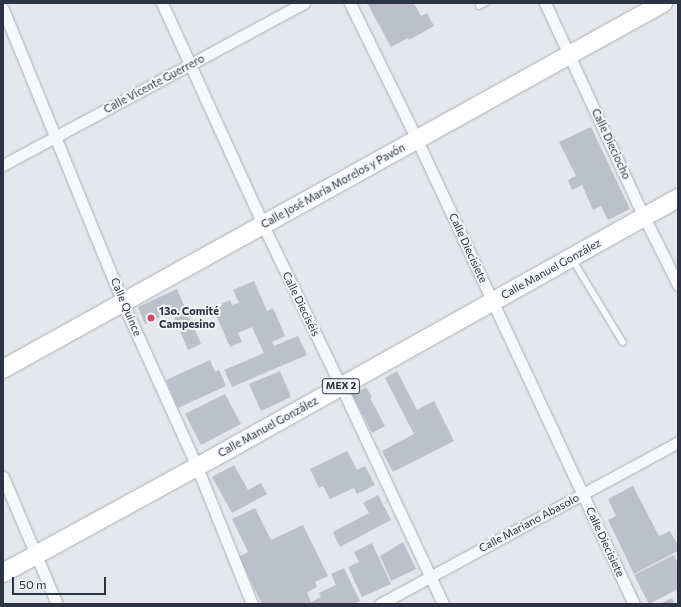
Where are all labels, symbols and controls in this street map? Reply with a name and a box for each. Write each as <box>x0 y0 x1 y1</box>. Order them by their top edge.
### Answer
street label: Calle Vicente Guerrero <box>101 52 207 116</box>
street label: Calle Dieciocho <box>589 106 633 182</box>
street label: Calle José María Morelos y Pavón <box>259 141 407 231</box>
street label: Calle Diecisiete <box>446 211 490 285</box>
street label: Calle Manuel González <box>499 236 603 302</box>
street label: Calle Dieciséis <box>280 269 322 339</box>
street label: Calle Quince <box>108 276 144 338</box>
place label: 13o. Comité Campesino <box>159 305 219 331</box>
marker: 13o. Comité Campesino <box>146 313 156 323</box>
road number: MEX 2 <box>321 378 361 394</box>
street label: Calle Manuel González <box>216 394 320 460</box>
street label: Calle Mariano Abasolo <box>477 491 581 555</box>
street label: Calle Diecisiete <box>583 505 627 579</box>
scale bar <box>14 569 108 595</box>
text: 50 m <box>19 577 47 591</box>

